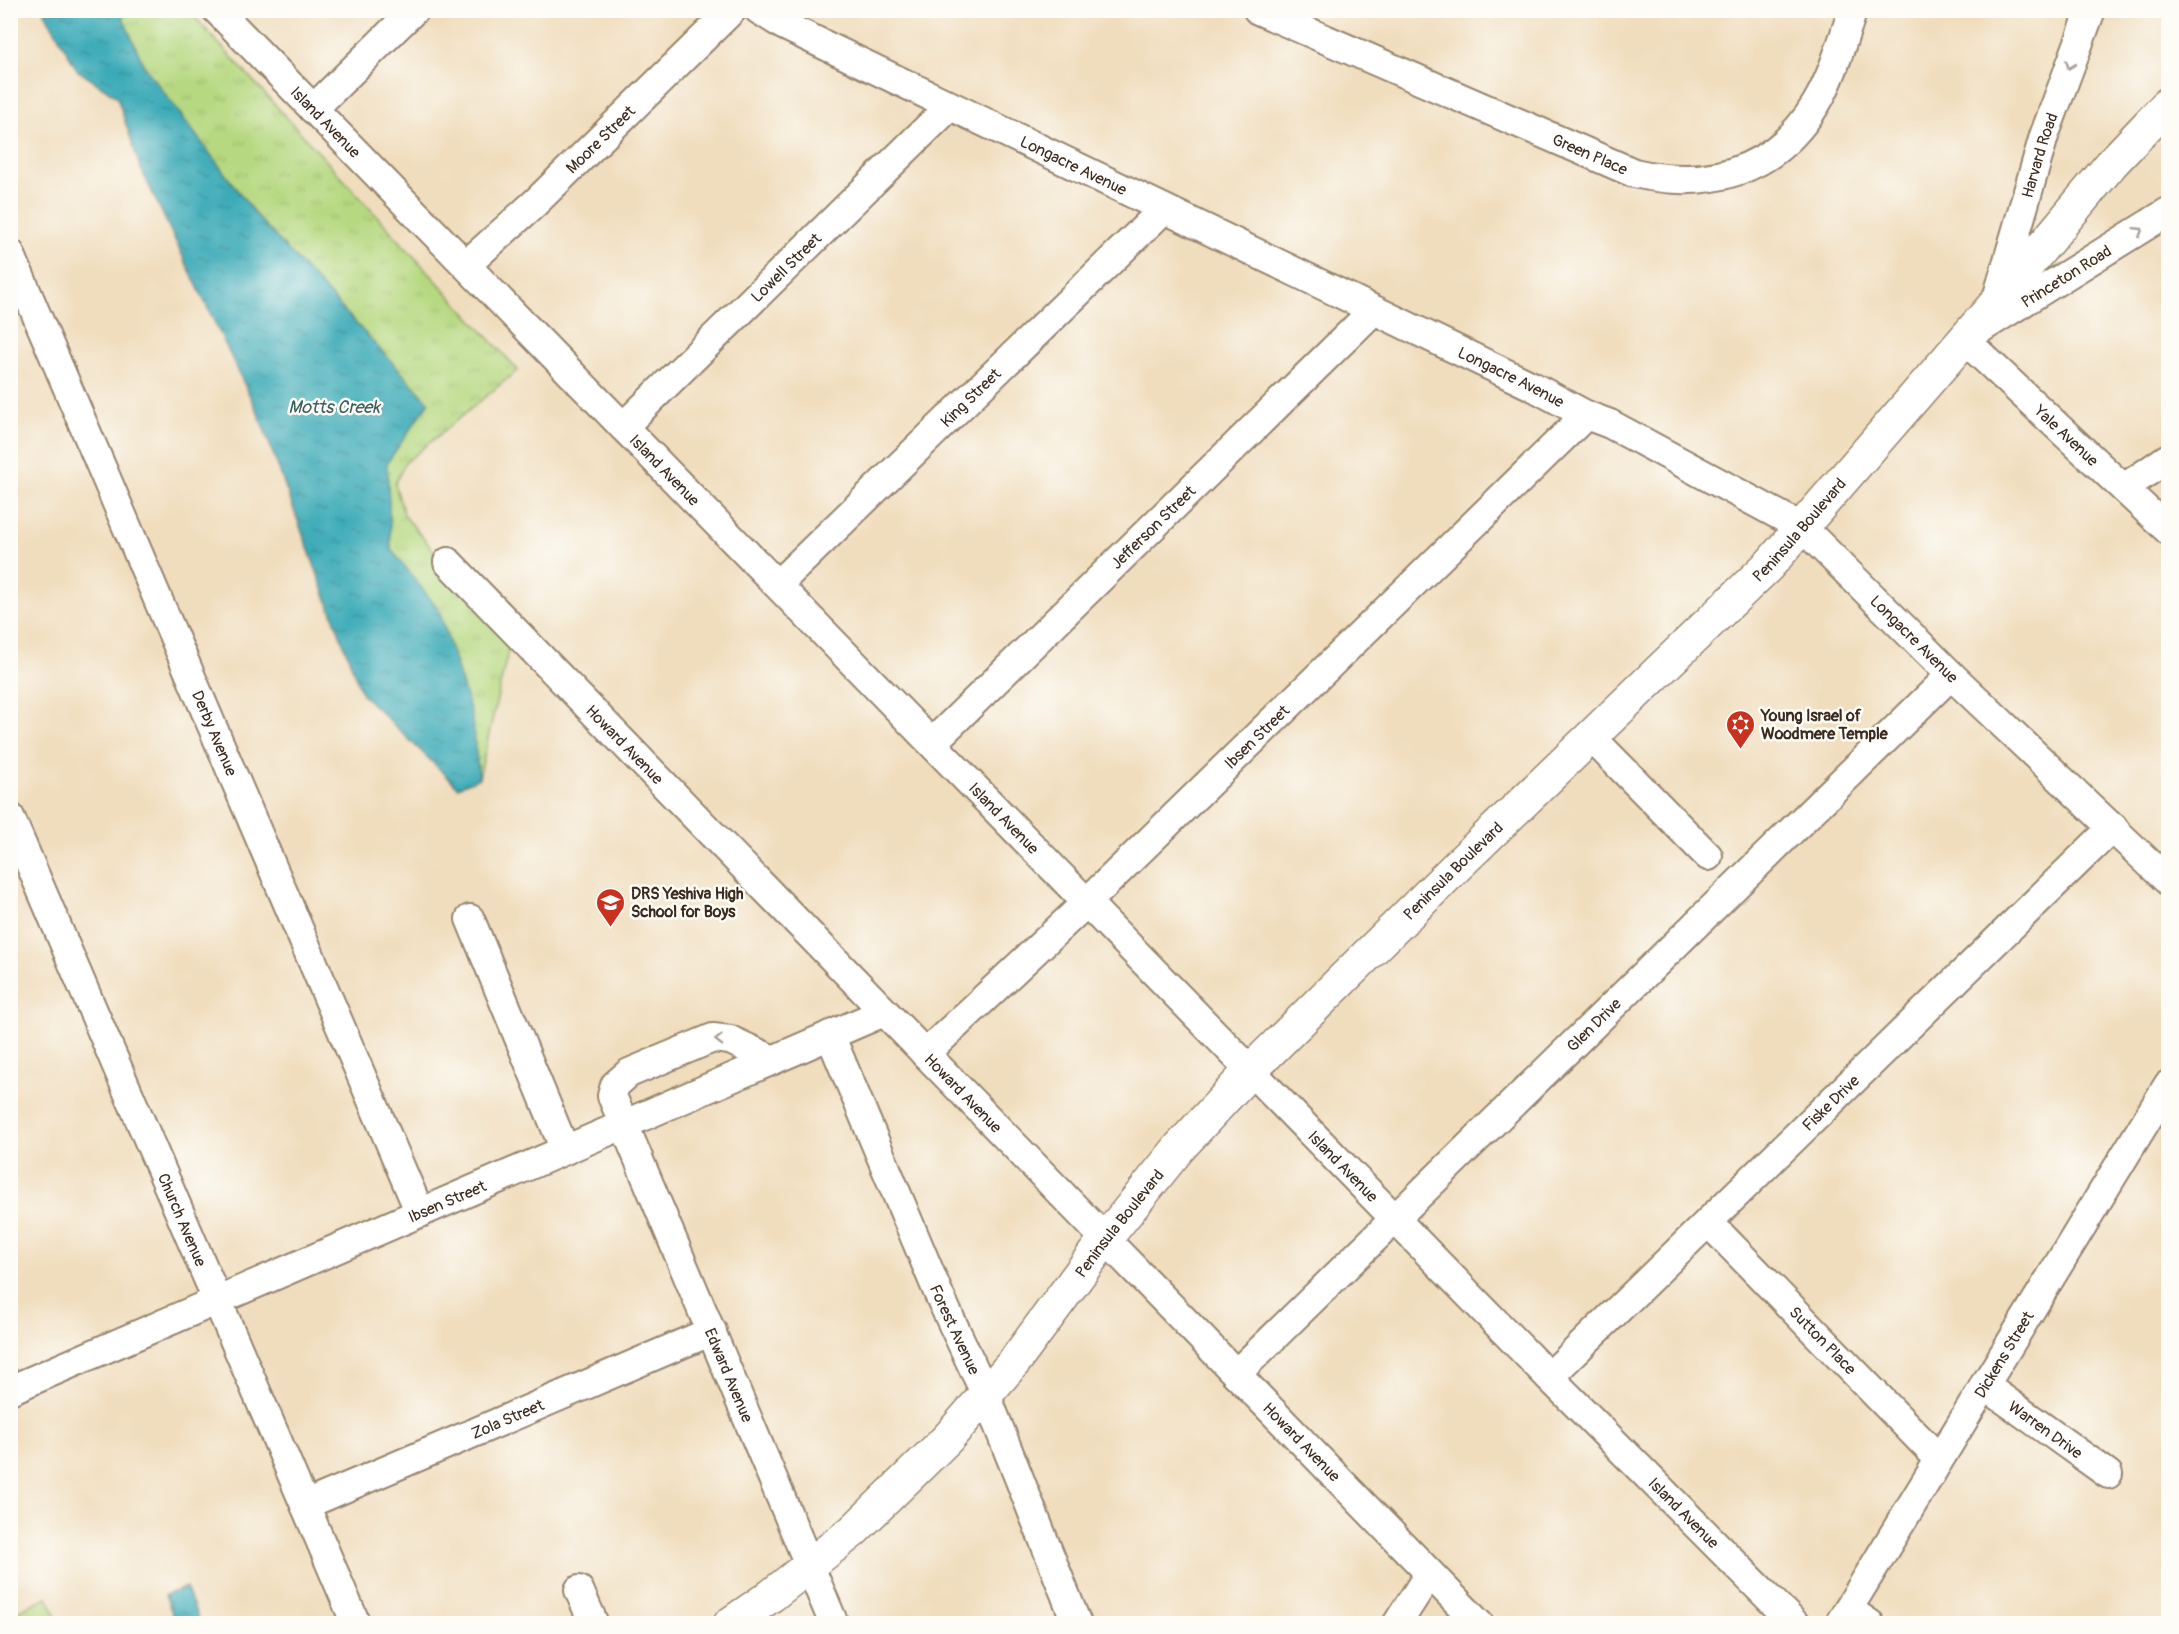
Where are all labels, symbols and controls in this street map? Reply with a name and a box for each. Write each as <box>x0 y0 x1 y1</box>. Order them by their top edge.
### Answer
one-way arrow <box>2065 60 2078 70</box>
street label: Island Avenue <box>286 82 365 162</box>
street label: Moore Street <box>562 101 640 178</box>
street label: Harvard Road <box>2018 110 2063 200</box>
street label: Green Place <box>1549 130 1631 180</box>
street label: Longacre Avenue <box>1017 132 1130 200</box>
one-way arrow <box>2133 226 2143 238</box>
street label: Lowell Street <box>747 229 826 307</box>
street label: Princeton Road <box>2018 241 2115 312</box>
street label: Longacre Avenue <box>1454 343 1567 412</box>
street label: King Street <box>937 364 1006 432</box>
water label: Motts Creek <box>288 396 381 419</box>
street label: Yale Avenue <box>2029 400 2102 471</box>
street label: Island Avenue <box>625 431 704 511</box>
street label: Peninsula Boulevard <box>1749 474 1851 587</box>
street label: Jefferson Street <box>1107 481 1201 574</box>
street label: Longacre Avenue <box>1865 591 1962 688</box>
street label: Derby Avenue <box>187 688 241 779</box>
street label: Howard Avenue <box>581 701 667 789</box>
street label: Ibsen Street <box>1221 701 1294 773</box>
place label: Young Israel of Woodmere Temple <box>1760 706 1889 744</box>
synagogue icon: Young Israel of Woodmere Temple <box>1724 708 1756 750</box>
street label: Island Avenue <box>964 779 1043 859</box>
street label: Peninsula Boulevard <box>1399 818 1508 925</box>
place label: DRS Yeshiva High School for Boys <box>631 884 744 922</box>
school or university icon: DRS Yeshiva High School for Boys <box>594 886 626 928</box>
street label: Glen Drive <box>1563 994 1626 1056</box>
one-way arrow <box>714 1034 723 1046</box>
street label: Howard Avenue <box>920 1050 1006 1138</box>
street label: Fiske Drive <box>1798 1071 1864 1136</box>
street label: Island Avenue <box>1303 1127 1382 1207</box>
street label: Peninsula Boulevard <box>1071 1166 1169 1282</box>
street label: Church Avenue <box>153 1170 211 1270</box>
street label: Ibsen Street <box>405 1176 490 1228</box>
street label: Forest Avenue <box>925 1282 984 1378</box>
street label: Sutton Place <box>1785 1303 1860 1379</box>
street label: Dickens Street <box>1970 1307 2039 1402</box>
street label: Edward Avenue <box>700 1325 757 1426</box>
street label: Zola Street <box>468 1395 548 1444</box>
street label: Warren Drive <box>2004 1397 2086 1464</box>
street label: Howard Avenue <box>1258 1399 1344 1486</box>
street label: Island Avenue <box>1644 1474 1723 1553</box>

